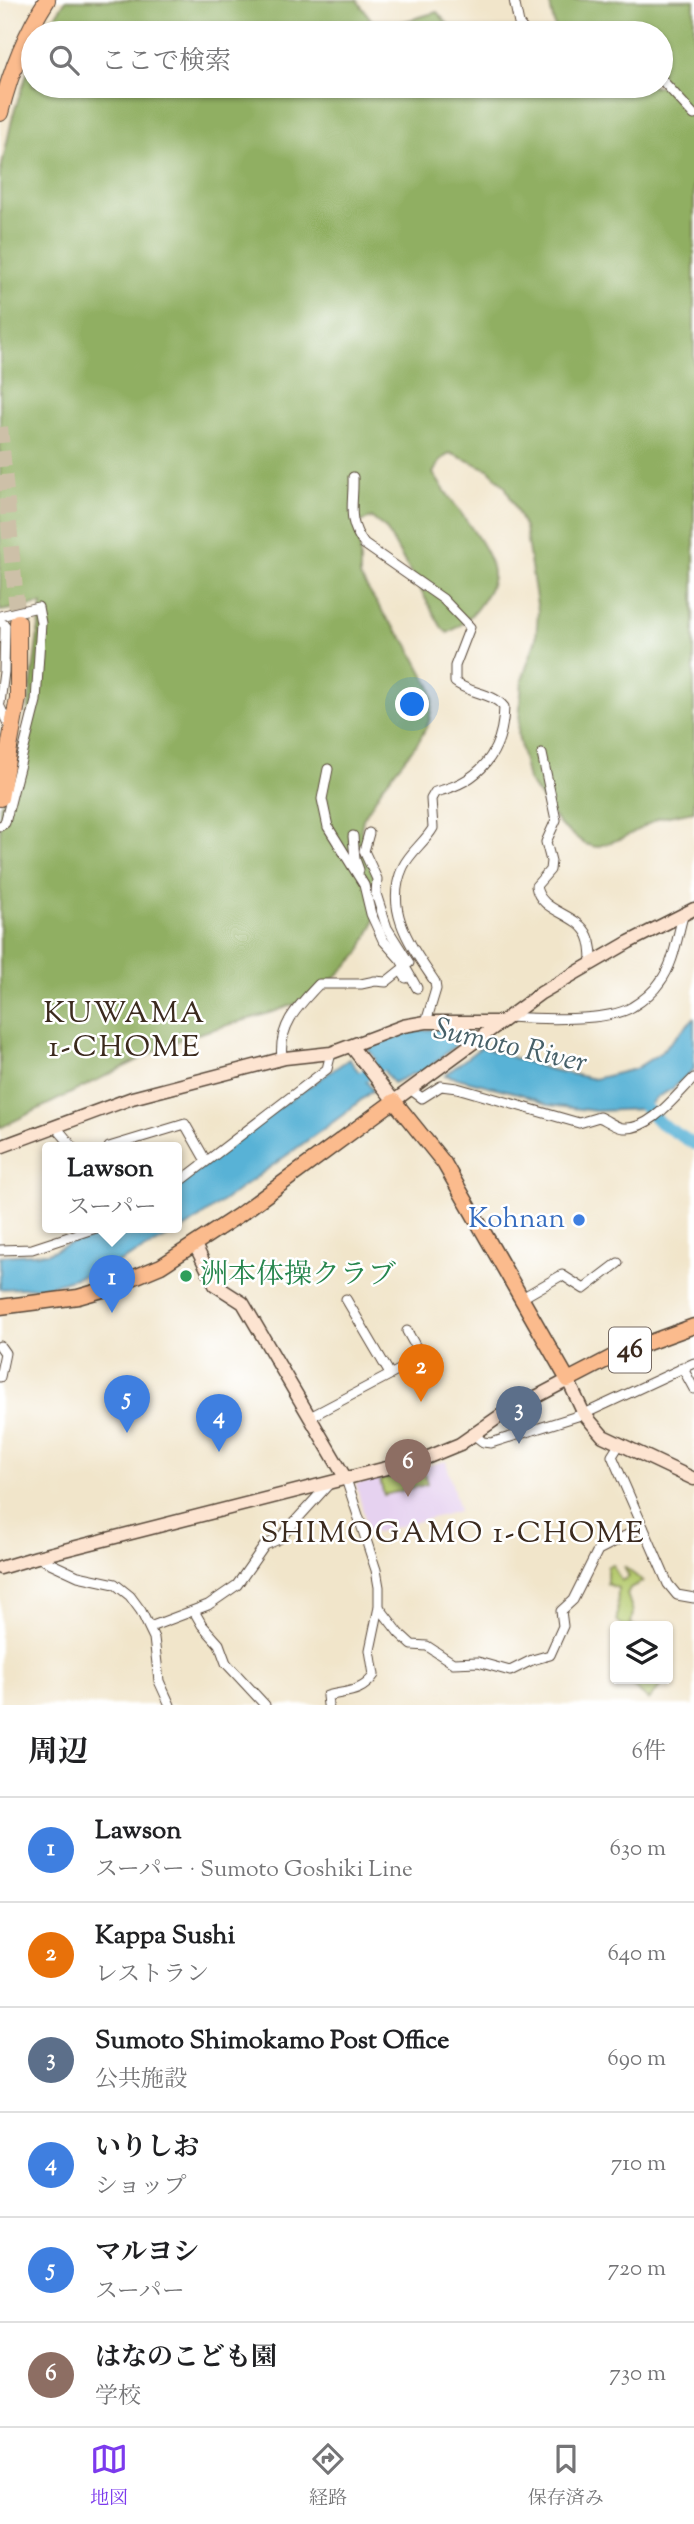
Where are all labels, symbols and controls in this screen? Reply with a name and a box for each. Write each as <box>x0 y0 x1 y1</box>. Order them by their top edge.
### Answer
search box <box>21 21 673 98</box>
icon: search <box>45 41 83 79</box>
text: ここで検索 <box>101 44 231 81</box>
your location <box>395 687 429 721</box>
district label: KUWAMA 1-CHOME <box>44 993 206 1070</box>
water label: Sumoto River <box>429 1008 591 1086</box>
popup <box>42 1142 182 1233</box>
text: Lawson <box>67 1151 154 1188</box>
text: スーパー <box>67 1192 157 1225</box>
place label: Kohnan <box>468 1200 565 1240</box>
marker: Kohnan <box>571 1212 587 1228</box>
pin: 1 <box>89 1255 135 1313</box>
place label: 洲本体操クラブ <box>200 1256 396 1296</box>
marker: 洲本体操クラブ <box>178 1268 194 1284</box>
road number: 46 <box>609 1328 651 1372</box>
pin: 2 <box>398 1344 444 1402</box>
pin: 5 <box>104 1375 150 1433</box>
pin: 3 <box>496 1386 542 1444</box>
pin: 4 <box>196 1394 242 1452</box>
pin: 6 <box>385 1439 431 1497</box>
district label: SHIMOGAMO 1-CHOME <box>260 1513 646 1556</box>
map controls <box>610 1621 673 1684</box>
button: layers <box>610 1621 673 1684</box>
text: 周辺 <box>28 1732 88 1775</box>
text: 6件 <box>632 1736 666 1769</box>
text: Lawson <box>95 1813 182 1850</box>
text: 1 <box>47 1833 55 1866</box>
text: 630 m <box>609 1833 666 1866</box>
text: スーパー · Sumoto Goshiki Line <box>95 1854 413 1887</box>
text: Kappa Sushi <box>95 1918 235 1955</box>
text: 2 <box>46 1938 56 1971</box>
text: 640 m <box>608 1938 666 1971</box>
text: レストラン <box>95 1959 209 1992</box>
text: Sumoto Shimokamo Post Office <box>95 2023 449 2060</box>
text: 3 <box>46 2043 56 2076</box>
text: 690 m <box>607 2043 666 2076</box>
text: 公共施設 <box>95 2064 187 2097</box>
text: いりしお <box>95 2130 199 2167</box>
text: 4 <box>45 2148 57 2181</box>
text: 710 m <box>611 2148 666 2181</box>
text: ショップ <box>95 2171 187 2204</box>
text: マルヨシ <box>95 2235 199 2272</box>
text: 5 <box>47 2253 55 2286</box>
text: 720 m <box>608 2253 666 2286</box>
text: スーパー <box>95 2276 185 2309</box>
text: はなのこども園 <box>95 2340 277 2377</box>
text: 6 <box>45 2358 57 2391</box>
text: 730 m <box>609 2358 666 2391</box>
text: 学校 <box>95 2381 141 2414</box>
tab: 地図 <box>90 2440 128 2513</box>
tab: 経路 <box>309 2440 347 2513</box>
tab: 保存済み <box>528 2440 604 2513</box>

